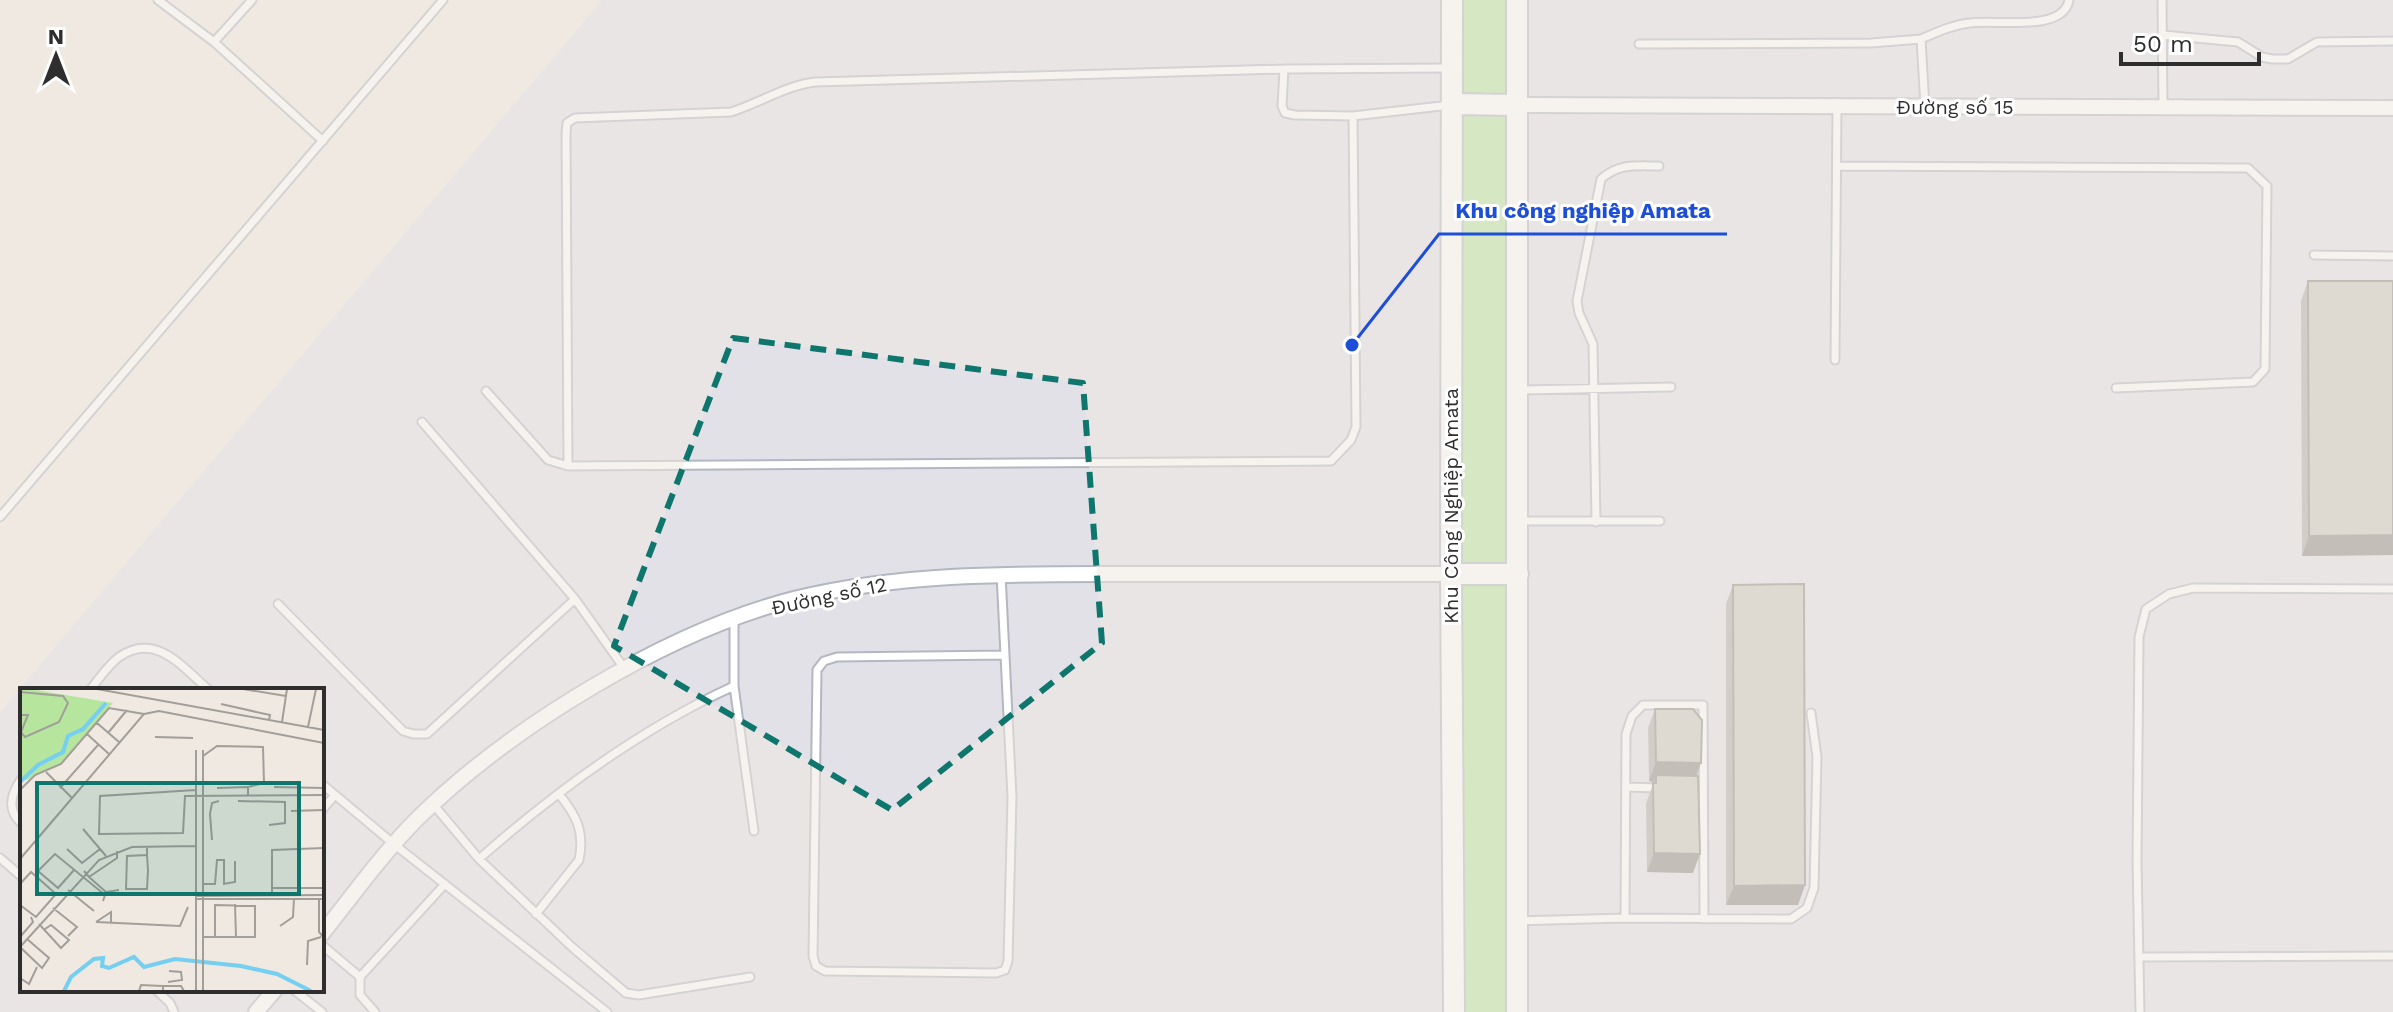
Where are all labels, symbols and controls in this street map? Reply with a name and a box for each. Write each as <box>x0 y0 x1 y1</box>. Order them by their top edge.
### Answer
north arrow <box>16 16 96 96</box>
scale bar <box>2121 16 2259 66</box>
text: N <box>48 24 64 49</box>
text: 50 m <box>2133 30 2193 58</box>
street label: Đường số 15 <box>1896 95 2014 119</box>
callout: Khu công nghiệp Amata <box>1439 188 1727 234</box>
text: Khu công nghiệp Amata <box>1455 198 1711 223</box>
street label: Khu Công Nghiệp Amata <box>1439 388 1463 624</box>
street label: Đường số 12 <box>769 572 889 620</box>
inset map <box>20 688 324 992</box>

